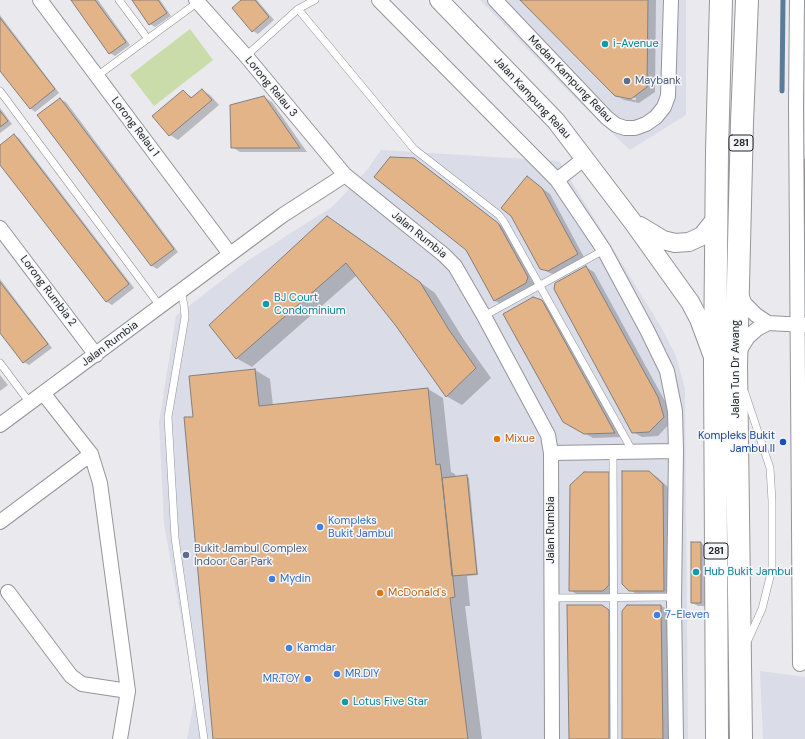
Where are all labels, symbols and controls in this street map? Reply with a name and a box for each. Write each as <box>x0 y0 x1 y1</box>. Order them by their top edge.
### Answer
street label: Medan Kampung Relau <box>525 33 615 125</box>
place label: i-Avenue <box>613 37 659 51</box>
marker: i-Avenue <box>600 39 610 49</box>
street label: Lorong Relau 3 <box>242 54 300 120</box>
street label: Jalan Kampung Relau <box>491 54 573 142</box>
place label: Maybank <box>635 74 681 88</box>
marker: Maybank <box>622 76 632 86</box>
street label: Lorong Relau 1 <box>108 95 162 159</box>
road number: 281 <box>729 135 753 151</box>
street label: Jalan Rumbia <box>389 209 449 261</box>
street label: Lorong Rumbia 2 <box>17 253 79 329</box>
place label: BJ Court Condominium <box>274 291 346 317</box>
marker: BJ Court Condominium <box>261 299 271 309</box>
street label: Jalan Rumbia <box>79 318 141 370</box>
street label: Jalan Tun Dr Awang <box>729 320 743 418</box>
place label: Kompleks Bukit Jambul II <box>698 429 775 455</box>
place label: Mixue <box>505 432 535 446</box>
marker: Mixue <box>492 434 502 444</box>
marker: Kompleks Bukit Jambul II <box>778 437 788 447</box>
street label: Jalan Rumbia <box>544 496 558 564</box>
place label: Kompleks Bukit Jambul <box>328 514 393 540</box>
marker: Kompleks Bukit Jambul <box>315 522 325 532</box>
place label: Bukit Jambul Complex Indoor Car Park <box>194 542 307 568</box>
road number: 281 <box>704 543 728 559</box>
marker: Bukit Jambul Complex Indoor Car Park <box>181 550 191 560</box>
place label: Hub Bukit Jambul <box>704 565 793 579</box>
marker: Hub Bukit Jambul <box>691 567 701 577</box>
place label: Mydin <box>280 572 311 586</box>
marker: Mydin <box>267 574 277 584</box>
place label: McDonald's <box>388 586 447 600</box>
marker: McDonald's <box>375 588 385 598</box>
place label: 7-Eleven <box>665 608 709 622</box>
marker: 7-Eleven <box>652 610 662 620</box>
place label: Kamdar <box>297 641 336 655</box>
marker: Kamdar <box>284 643 294 653</box>
place label: MR.DIY <box>345 667 379 681</box>
marker: MR.DIY <box>332 669 342 679</box>
place label: MR.TOY <box>263 672 300 686</box>
marker: MR.TOY <box>303 674 313 684</box>
place label: Lotus Five Star <box>353 695 428 709</box>
marker: Lotus Five Star <box>340 697 350 707</box>

